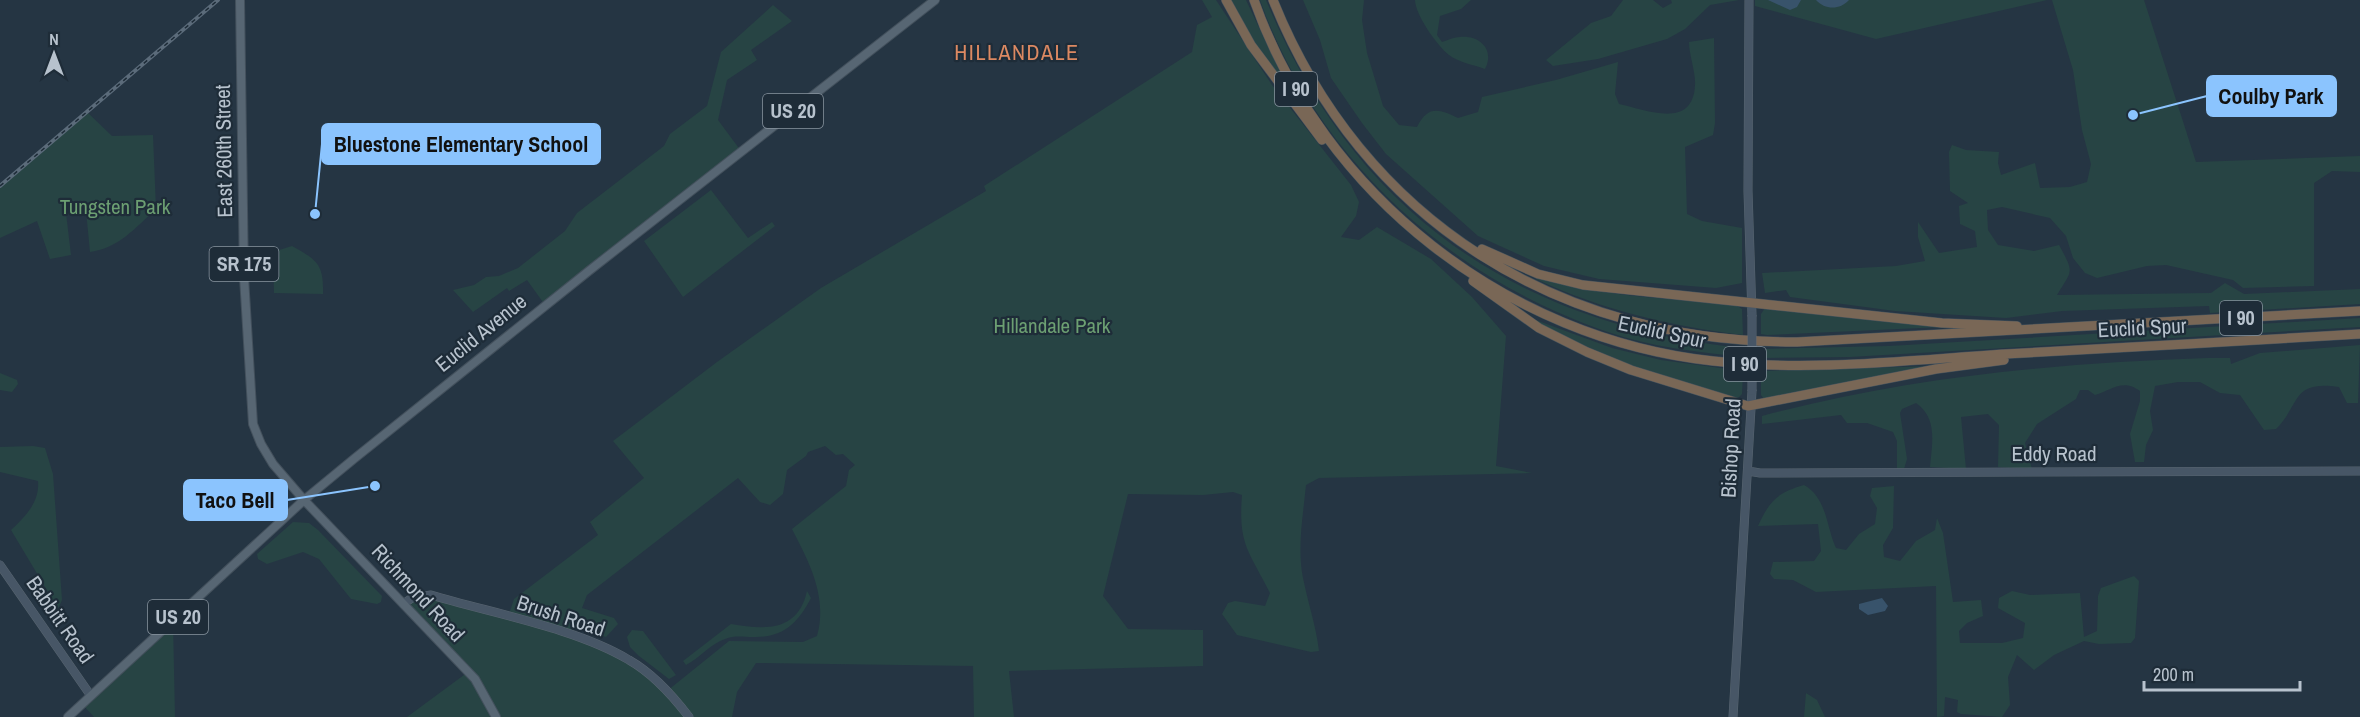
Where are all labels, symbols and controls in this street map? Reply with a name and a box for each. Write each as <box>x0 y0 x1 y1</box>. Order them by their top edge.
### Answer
north arrow <box>24 24 84 84</box>
text: N <box>49 28 59 50</box>
district label: HILLANDALE <box>954 37 1080 67</box>
road number: I 90 <box>1275 72 1317 106</box>
callout: Coulby Park <box>2207 76 2336 116</box>
text: Coulby Park <box>2218 81 2325 111</box>
street label: East 260th Street <box>208 84 239 218</box>
road number: US 20 <box>763 94 823 128</box>
callout: Bluestone Elementary School <box>322 124 600 164</box>
text: Bluestone Elementary School <box>334 129 588 159</box>
park label: Tungsten Park <box>60 192 171 221</box>
road number: SR 175 <box>210 247 278 281</box>
street label: Euclid Avenue <box>429 287 532 378</box>
road number: I 90 <box>2220 301 2262 335</box>
street label: Euclid Spur <box>1616 308 1709 355</box>
park label: Hillandale Park <box>994 311 1111 340</box>
street label: Euclid Spur <box>2097 311 2187 344</box>
road number: I 90 <box>1724 347 1766 381</box>
street label: Bishop Road <box>1713 398 1748 498</box>
street label: Eddy Road <box>2011 439 2097 468</box>
callout: Taco Bell <box>184 480 287 520</box>
text: Taco Bell <box>196 485 274 515</box>
street label: Richmond Road <box>365 537 471 648</box>
street label: Babbitt Road <box>20 570 101 669</box>
street label: Brush Road <box>513 588 609 643</box>
road number: US 20 <box>148 600 208 634</box>
scale bar <box>2144 654 2300 692</box>
text: 200 m <box>2153 662 2194 687</box>

